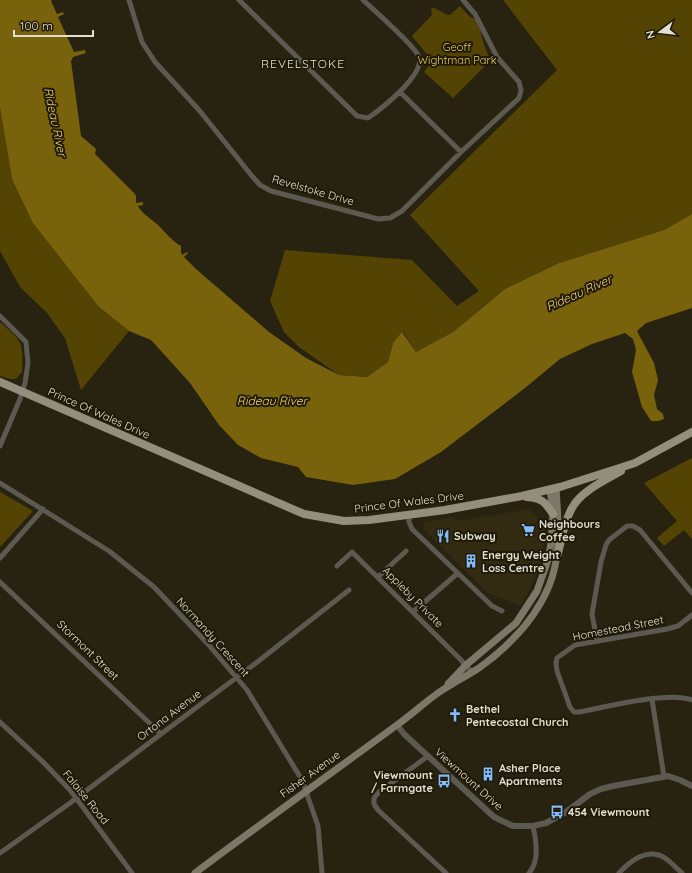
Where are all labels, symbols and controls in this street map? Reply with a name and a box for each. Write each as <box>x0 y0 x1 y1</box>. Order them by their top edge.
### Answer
scale bar <box>14 12 93 38</box>
north arrow <box>640 12 680 52</box>
text: 100 m <box>20 18 53 33</box>
text: N <box>643 29 658 40</box>
park label: Geoff Wightman Park <box>417 40 497 67</box>
district label: REVELSTOKE <box>261 56 345 71</box>
water label: Rideau River <box>41 86 70 159</box>
street label: Revelstoke Drive <box>270 172 356 208</box>
water label: Rideau River <box>544 271 615 314</box>
street label: Prince Of Wales Drive <box>46 384 152 442</box>
water label: Rideau River <box>237 393 309 408</box>
street label: Prince Of Wales Drive <box>353 488 465 516</box>
place label: Neighbours Coffee <box>539 517 600 544</box>
supermarket icon: Neighbours Coffee <box>520 522 536 538</box>
restaurant icon: Subway <box>435 528 451 544</box>
place label: Subway <box>454 529 496 543</box>
place label: Energy Weight Loss Centre <box>482 548 560 575</box>
building icon: Energy Weight Loss Centre <box>463 553 479 569</box>
street label: Appleby Private <box>380 564 446 630</box>
street label: Normandy Crescent <box>174 594 253 680</box>
street label: Homestead Street <box>571 612 665 644</box>
street label: Stormont Street <box>54 617 122 683</box>
street label: Ortona Avenue <box>134 686 204 744</box>
place label: Bethel Pentecostal Church <box>466 702 568 729</box>
church icon: Bethel Pentecostal Church <box>447 707 463 723</box>
street label: Viewmount Drive <box>432 745 506 813</box>
street label: Fisher Avenue <box>277 747 343 801</box>
place label: Asher Place Apartments <box>499 761 562 788</box>
building icon: Asher Place Apartments <box>480 766 496 782</box>
street label: Falaise Road <box>60 767 112 827</box>
place label: Viewmount / Farmgate <box>371 768 434 795</box>
bus stop icon: Viewmount / Farmgate <box>436 773 452 789</box>
bus stop icon: 454 Viewmount <box>549 804 565 820</box>
place label: 454 Viewmount <box>568 805 650 819</box>

